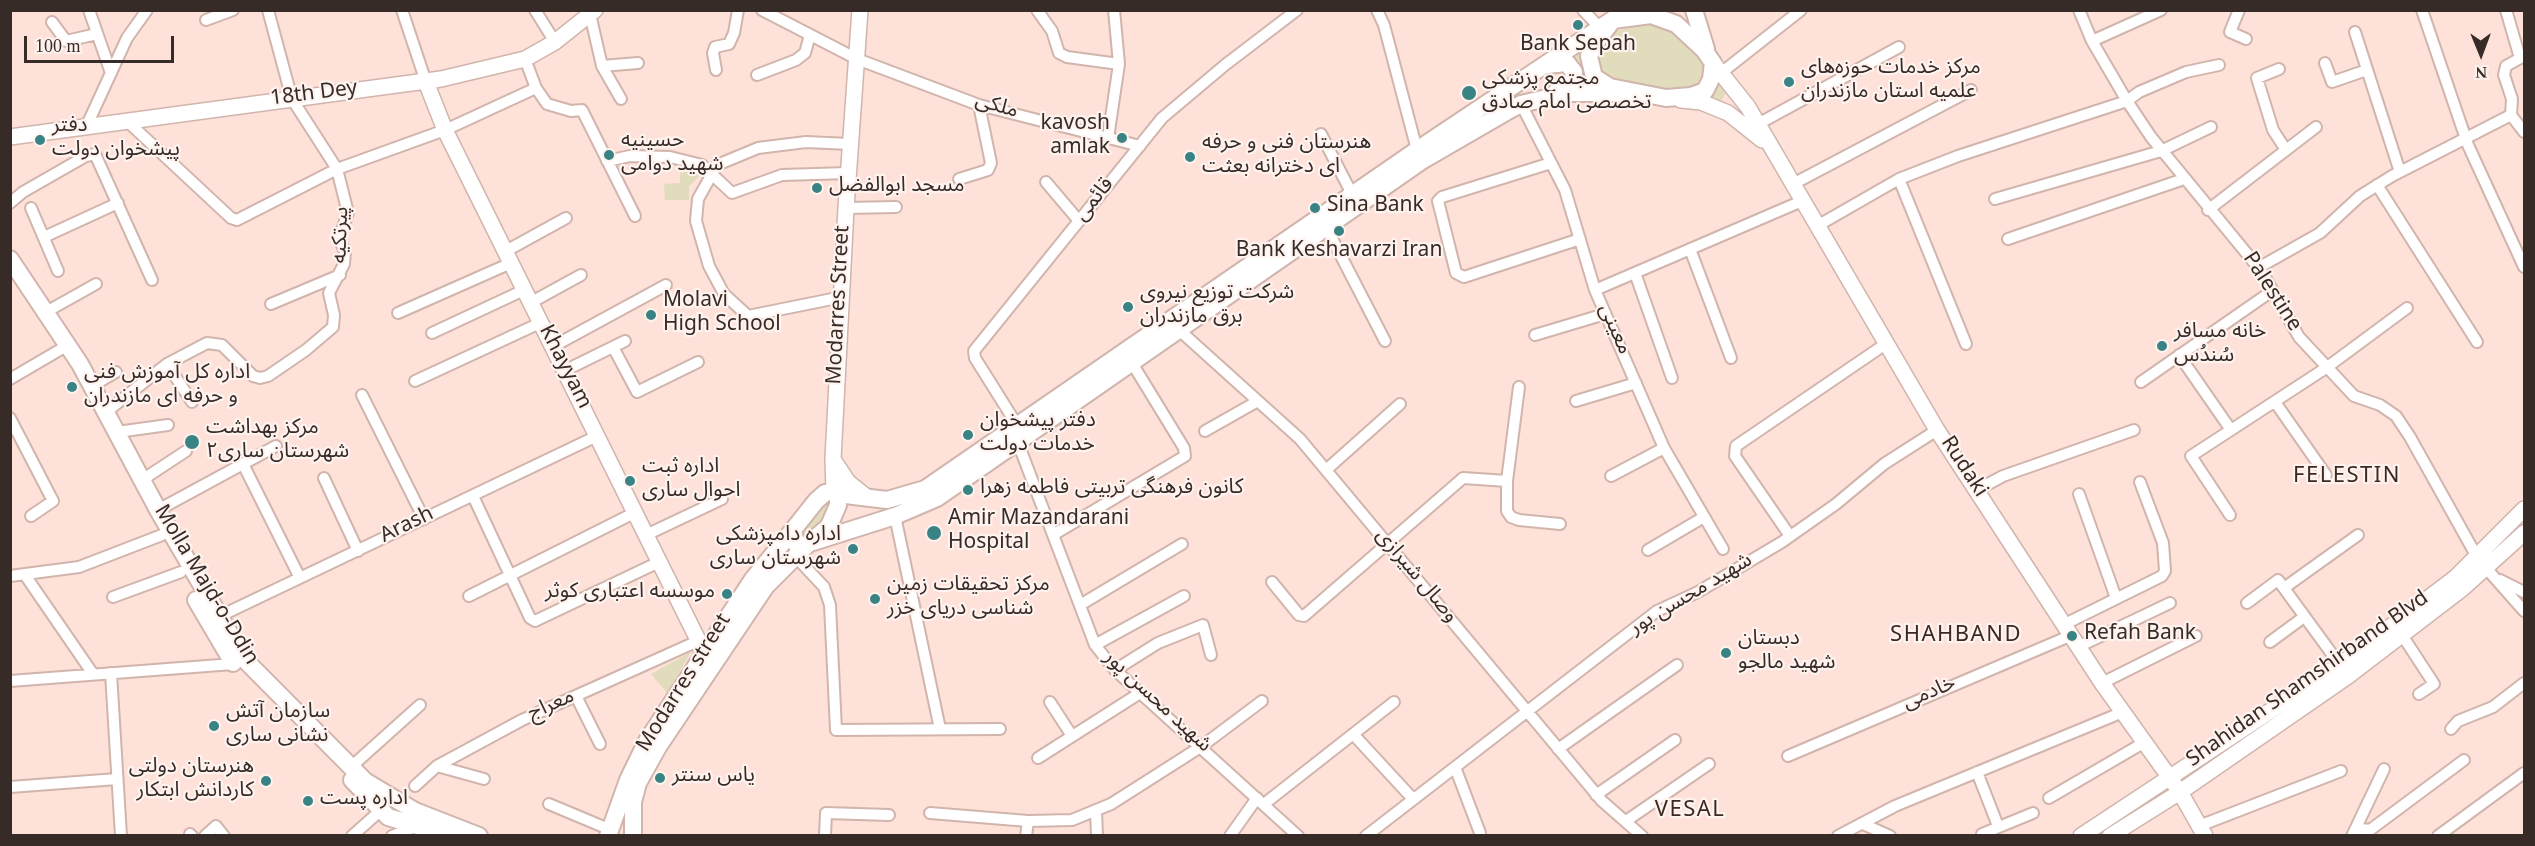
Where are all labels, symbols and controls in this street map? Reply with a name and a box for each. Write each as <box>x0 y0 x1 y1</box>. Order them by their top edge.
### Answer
marker: Bank Sepah <box>1571 18 1585 32</box>
scale bar <box>27 24 177 62</box>
north arrow <box>2451 24 2511 84</box>
place label: Bank Sepah <box>1520 34 1636 60</box>
text: 100 m <box>35 36 81 56</box>
place label: مرکز خدمات حوزه‌های علمیه استان مازندران <box>1801 57 1981 107</box>
text: N <box>2475 64 2487 81</box>
place label: مجتمع پزشکی تخصصی امام صادق <box>1482 68 1652 118</box>
marker: مرکز خدمات حوزه‌های علمیه استان مازندران <box>1782 75 1796 89</box>
street label: 18th Dey <box>269 78 359 114</box>
marker: مجتمع پزشکی تخصصی امام صادق <box>1460 84 1478 102</box>
street label: ملکی <box>972 90 1020 126</box>
place label: kavosh amlak <box>1041 113 1110 163</box>
place label: دفتر پیشخوان دولت <box>52 115 180 165</box>
place label: حسینیه شهید دوامی <box>621 130 723 180</box>
marker: kavosh amlak <box>1115 131 1129 145</box>
place label: هنرستان فنی و حرفه ای دخترانه بعثت <box>1202 132 1371 182</box>
marker: دفتر پیشخوان دولت <box>33 133 47 147</box>
marker: حسینیه شهید دوامی <box>602 148 616 162</box>
marker: هنرستان فنی و حرفه ای دخترانه بعثت <box>1183 150 1197 164</box>
street label: قائمی <box>1071 174 1121 228</box>
place label: مسجد ابوالفضل <box>829 175 965 201</box>
marker: مسجد ابوالفضل <box>810 181 824 195</box>
place label: Sina Bank <box>1327 195 1424 221</box>
marker: Sina Bank <box>1308 201 1322 215</box>
street label: پیرتکیه <box>329 206 357 264</box>
marker: Bank Keshavarzi Iran <box>1332 224 1346 238</box>
street label: Modarres Street <box>824 225 858 385</box>
place label: Bank Keshavarzi Iran <box>1236 240 1442 266</box>
street label: Palestine <box>2235 249 2305 337</box>
place label: شرکت توزیع نیروی برق مازندران <box>1140 282 1294 332</box>
place label: Molavi High School <box>663 290 781 340</box>
marker: شرکت توزیع نیروی برق مازندران <box>1121 300 1135 314</box>
street label: معینی <box>1591 301 1635 359</box>
marker: Molavi High School <box>644 308 658 322</box>
place label: خانه مسافر سُندُس <box>2174 321 2266 371</box>
street label: Khayyam <box>531 322 595 414</box>
marker: خانه مسافر سُندُس <box>2155 339 2169 353</box>
place label: اداره کل آموزش فنی و حرفه ای مازندران <box>84 362 250 412</box>
marker: اداره کل آموزش فنی و حرفه ای مازندران <box>65 380 79 394</box>
place label: دفتر پیشخوان خدمات دولت <box>980 410 1096 460</box>
place label: مرکز بهداشت شهرستان ساری٢ <box>206 417 349 467</box>
marker: دفتر پیشخوان خدمات دولت <box>961 428 975 442</box>
marker: مرکز بهداشت شهرستان ساری٢ <box>183 433 201 451</box>
street label: Rudaki <box>1933 433 1991 503</box>
place label: اداره ثبت احوال ساری <box>642 456 741 506</box>
district label: FELESTIN <box>2293 466 2401 492</box>
marker: اداره ثبت احوال ساری <box>623 474 637 488</box>
place label: کانون فرهنگی تربیتی فاطمه زهرا <box>980 477 1243 503</box>
marker: کانون فرهنگی تربیتی فاطمه زهرا <box>961 483 975 497</box>
street label: Molla Majd-o-Ddin <box>146 502 262 670</box>
street label: Arash <box>377 503 439 551</box>
place label: Amir Mazandarani Hospital <box>948 508 1129 558</box>
place label: اداره دامپزشکی شهرستان ساری <box>710 524 841 574</box>
marker: Amir Mazandarani Hospital <box>925 524 943 542</box>
street label: وصال شیرازی <box>1368 525 1462 629</box>
marker: اداره دامپزشکی شهرستان ساری <box>846 542 860 556</box>
street label: شهید محسن پور <box>1626 550 1758 642</box>
place label: مرکز تحقیقات زمین شناسی دریای خزر <box>887 574 1050 624</box>
place label: موسسه اعتباری کوثر <box>545 581 715 607</box>
marker: موسسه اعتباری کوثر <box>720 587 734 601</box>
street label: Shahidan Shamshirband Blvd <box>2183 588 2435 774</box>
marker: مرکز تحقیقات زمین شناسی دریای خزر <box>868 592 882 606</box>
street label: Modarres street <box>633 610 739 758</box>
place label: Refah Bank <box>2084 623 2196 649</box>
district label: SHAHBAND <box>1890 625 2022 651</box>
place label: دبستان شهید مالجو <box>1738 628 1835 678</box>
marker: Refah Bank <box>2065 629 2079 643</box>
marker: دبستان شهید مالجو <box>1719 646 1733 660</box>
street label: شهید محسن پور <box>1097 647 1215 759</box>
street label: خادمی <box>1900 673 1960 717</box>
street label: معراج <box>525 686 579 728</box>
place label: سازمان آتش نشانی ساری <box>226 701 330 751</box>
marker: سازمان آتش نشانی ساری <box>207 719 221 733</box>
place label: هنرستان دولتی کاردانش ابتکار <box>129 756 254 806</box>
place label: یاس سنتر <box>672 765 755 791</box>
marker: یاس سنتر <box>653 771 667 785</box>
marker: هنرستان دولتی کاردانش ابتکار <box>259 774 273 788</box>
place label: اداره پست <box>320 788 408 814</box>
marker: اداره پست <box>301 794 315 808</box>
district label: VESAL <box>1655 800 1725 826</box>

